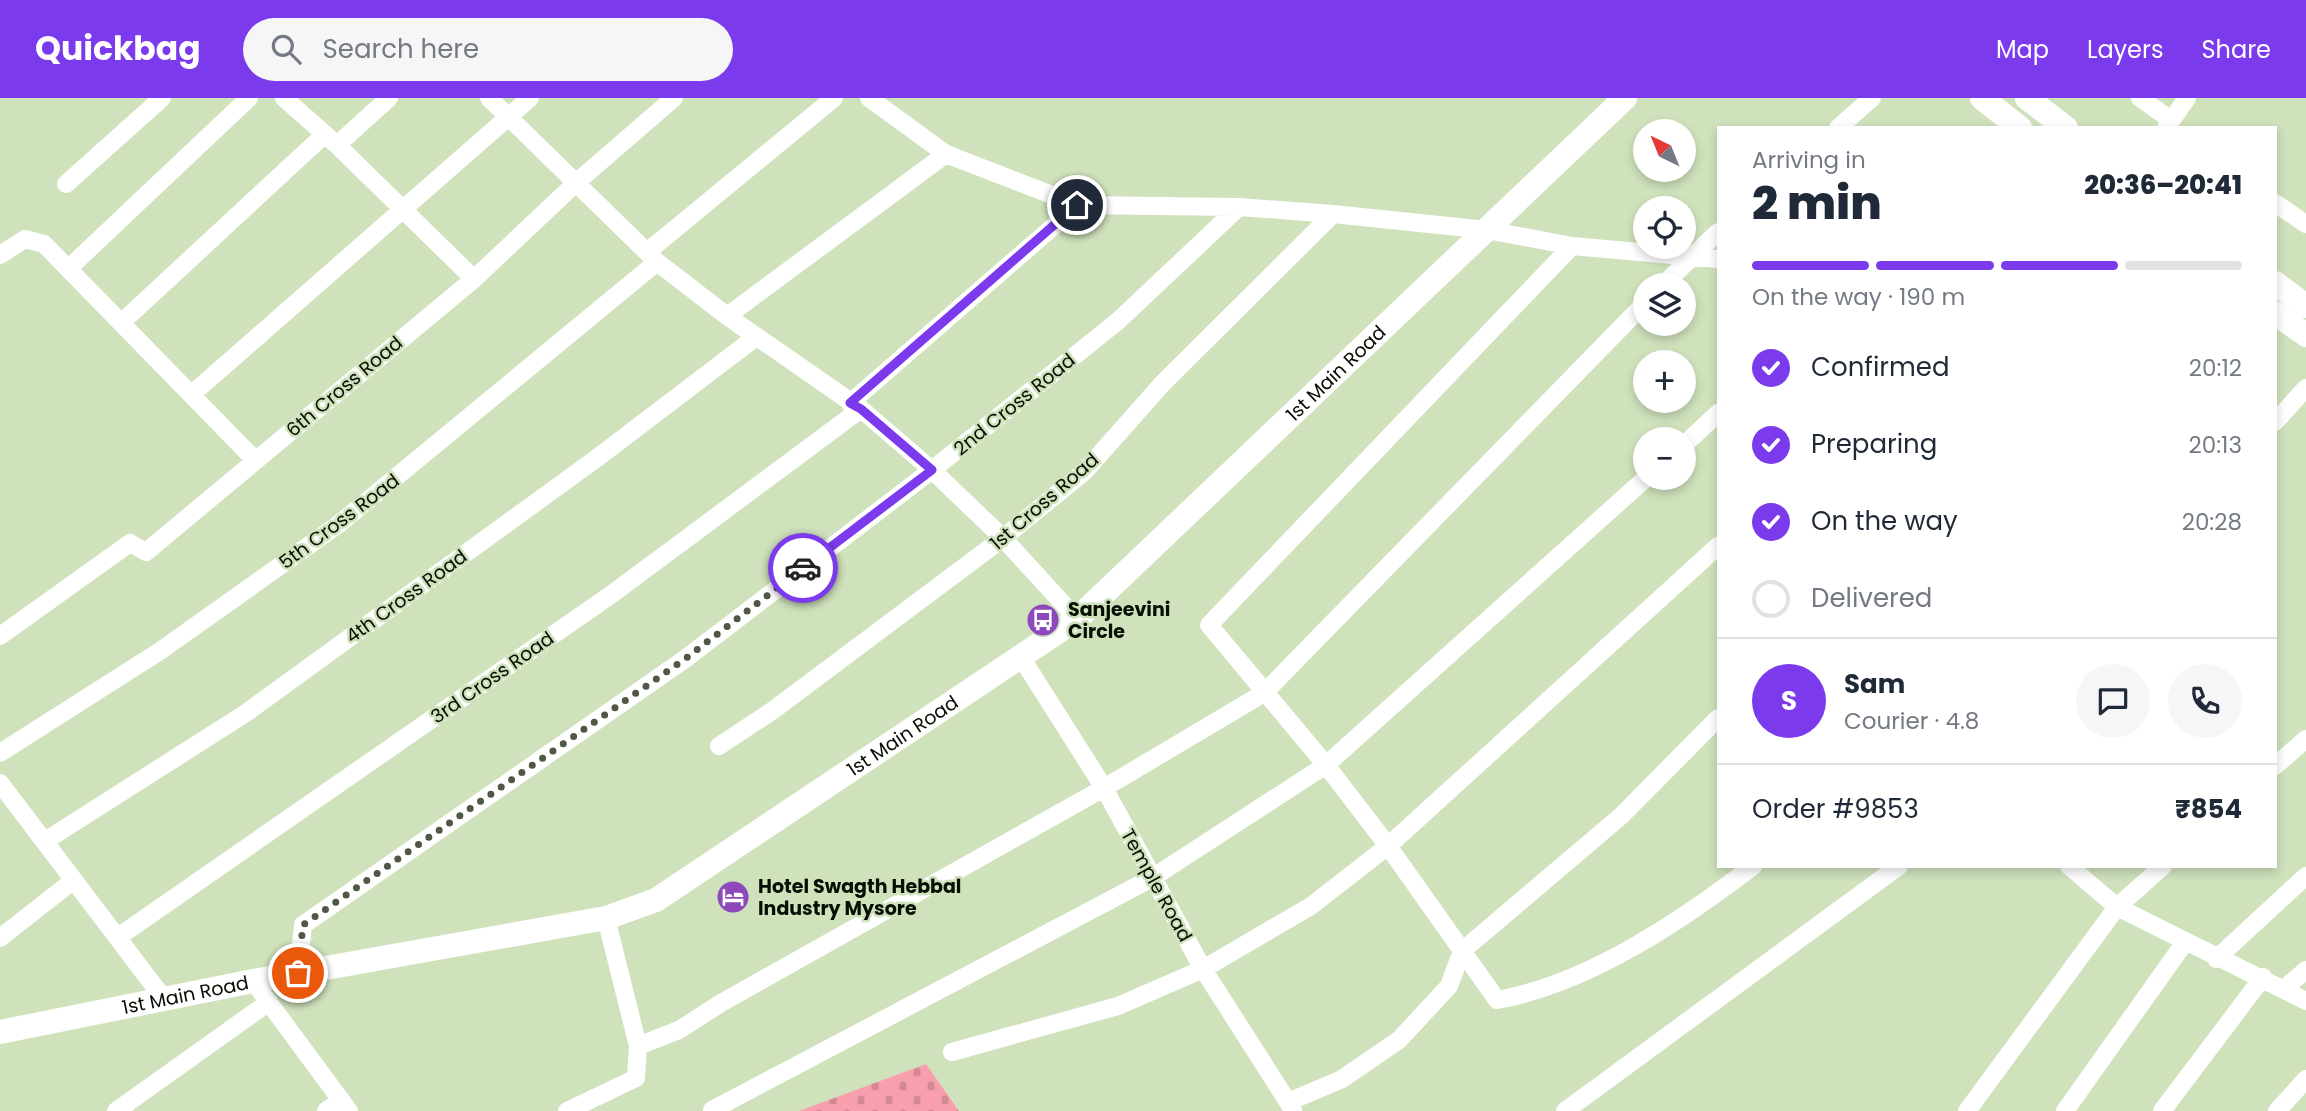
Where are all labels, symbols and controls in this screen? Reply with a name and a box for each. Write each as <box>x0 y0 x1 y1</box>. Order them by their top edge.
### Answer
search box <box>243 18 733 81</box>
text: Quickbag <box>35 25 201 72</box>
icon: search <box>267 30 305 68</box>
text: Search here <box>323 31 479 67</box>
text: Map <box>1996 33 2049 66</box>
text: Layers <box>2087 33 2163 66</box>
text: Share <box>2201 33 2271 66</box>
north arrow <box>1633 119 1696 182</box>
map controls <box>1633 119 1696 490</box>
text: Arriving in <box>1752 144 1866 176</box>
text: 20:36–20:41 <box>2084 167 2242 203</box>
text: 2 min <box>1752 171 1882 235</box>
pin <box>1047 175 1107 235</box>
icon: home <box>1058 186 1096 224</box>
button: locate <box>1633 196 1696 259</box>
button: layers <box>1633 273 1696 336</box>
text: On the way · 190 m <box>1752 281 1965 313</box>
street label: 1st Main Road <box>1280 319 1392 427</box>
street label: 6th Cross Road <box>280 330 408 443</box>
street label: 2nd Cross Road <box>948 347 1081 462</box>
icon: check <box>1752 349 1790 387</box>
text: Confirmed <box>1811 349 1949 385</box>
button: + <box>1633 350 1696 413</box>
text: 20:12 <box>2189 352 2242 384</box>
icon: check <box>1752 426 1790 464</box>
text: Preparing <box>1811 426 1937 462</box>
button: − <box>1633 427 1696 490</box>
text: 20:13 <box>2189 429 2242 461</box>
street label: 1st Cross Road <box>984 447 1105 556</box>
street label: 5th Cross Road <box>274 467 405 576</box>
icon: check <box>1752 503 1790 541</box>
text: On the way <box>1811 503 1958 539</box>
text: 20:28 <box>2182 506 2242 538</box>
courier <box>768 533 838 603</box>
street label: 4th Cross Road <box>340 543 473 650</box>
icon: car <box>784 549 822 587</box>
text: Delivered <box>1811 580 1932 616</box>
place label: Sanjeevini Circle <box>1068 596 1170 645</box>
bus stop icon: Sanjeevini Circle <box>1024 601 1062 639</box>
street label: 3rd Cross Road <box>425 625 559 730</box>
button: chat <box>2076 664 2150 738</box>
button: phone <box>2168 664 2242 738</box>
text: Sam <box>1844 666 1905 702</box>
text: S <box>1781 683 1797 719</box>
street label: 1st Main Road <box>842 689 964 783</box>
text: Courier · 4.8 <box>1844 705 1979 737</box>
text: Order #9853 <box>1752 791 1919 827</box>
text: ₹854 <box>2175 791 2242 827</box>
street label: Temple Road <box>1114 824 1199 947</box>
place label: Hotel Swagth Hebbal Industry Mysore <box>758 873 961 922</box>
hotel icon: Hotel Swagth Hebbal Industry Mysore <box>714 878 752 916</box>
pin <box>268 943 328 1003</box>
icon: bag <box>279 954 317 992</box>
street label: 1st Main Road <box>120 969 251 1021</box>

